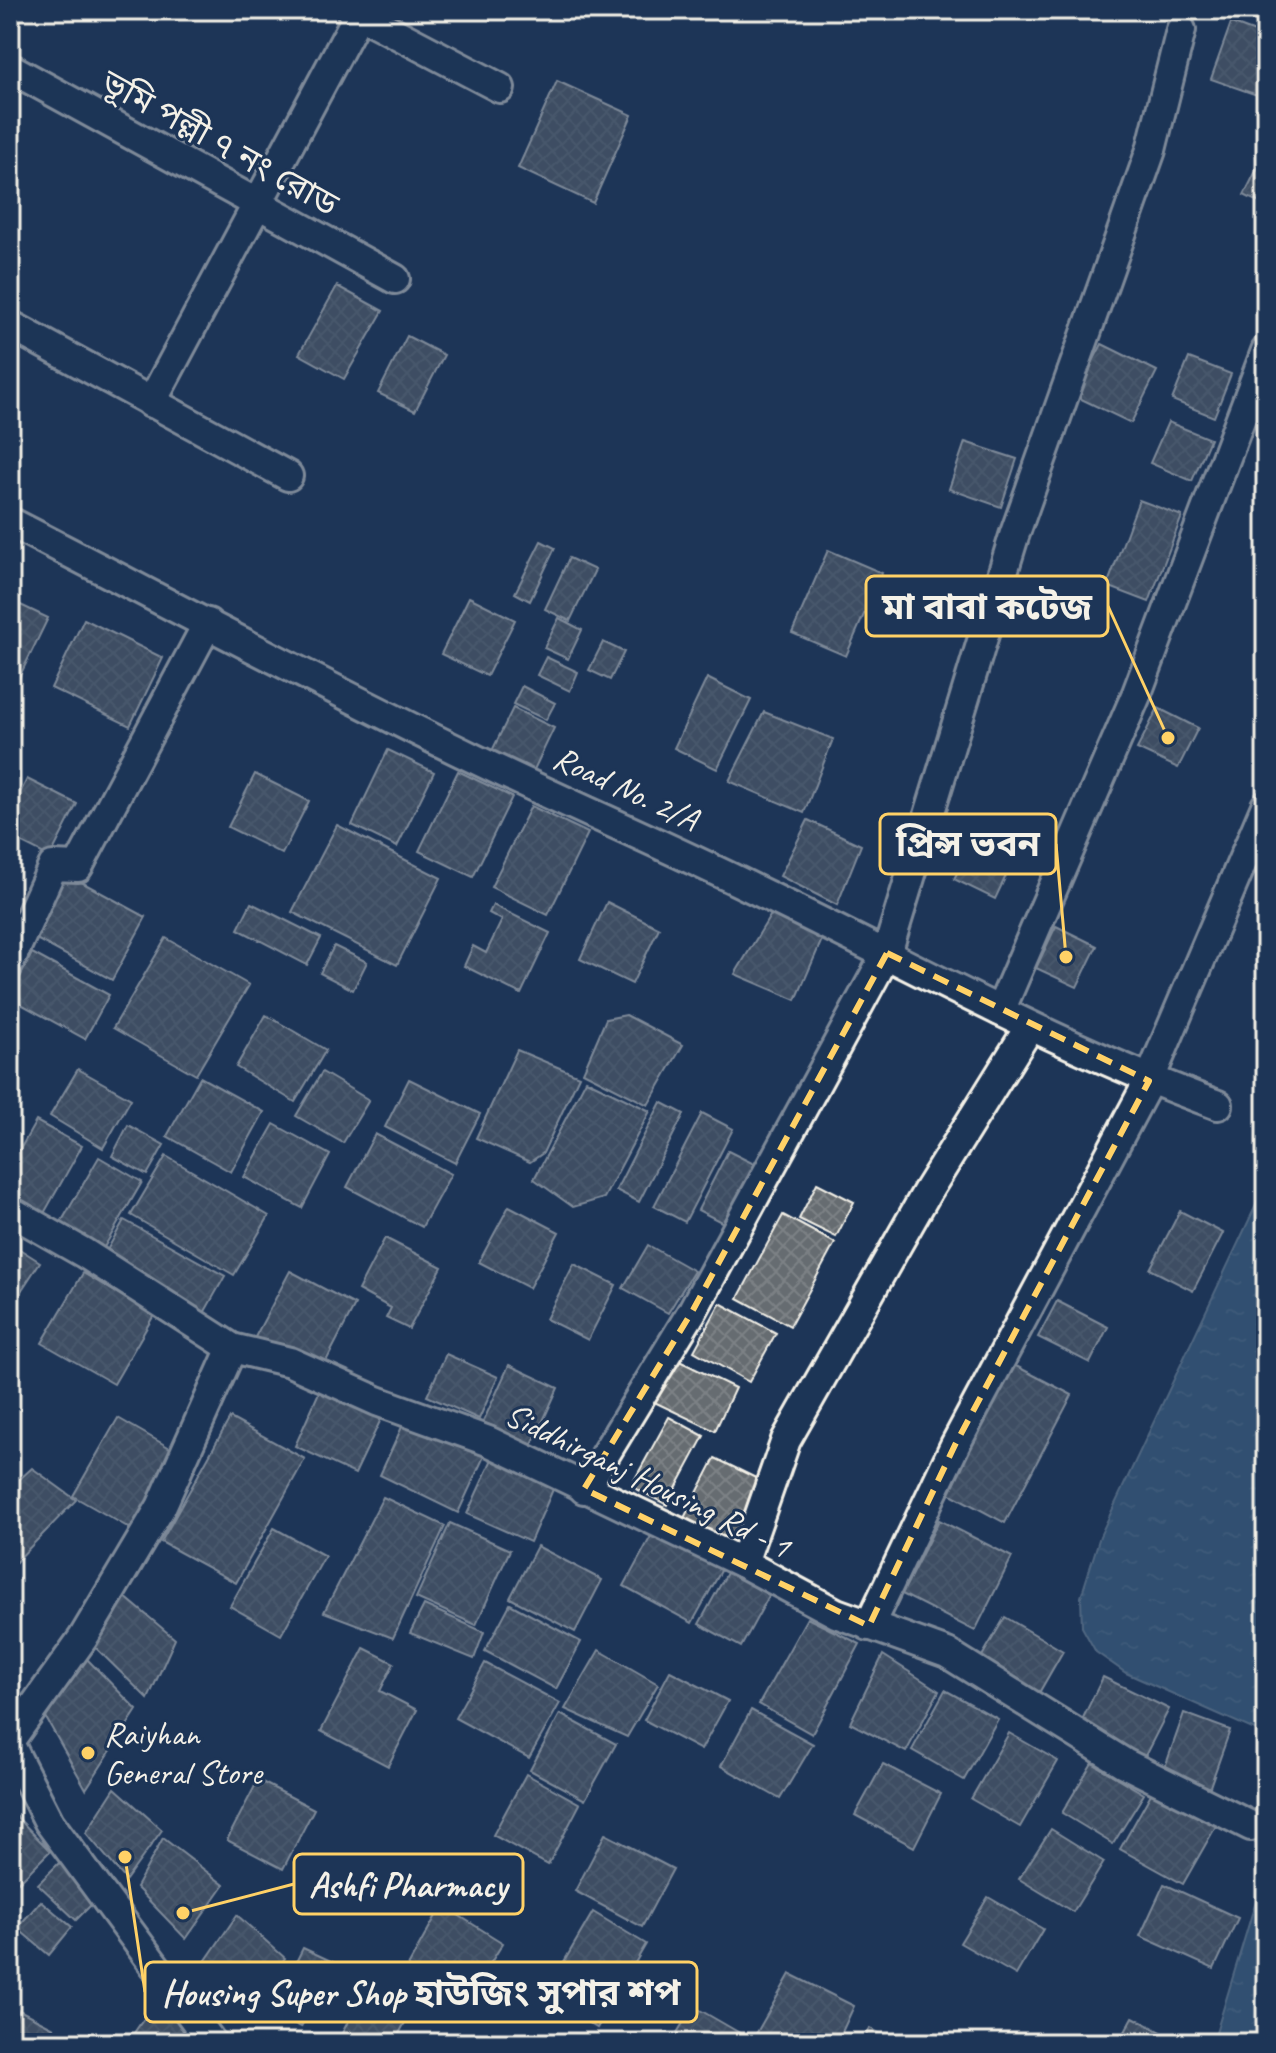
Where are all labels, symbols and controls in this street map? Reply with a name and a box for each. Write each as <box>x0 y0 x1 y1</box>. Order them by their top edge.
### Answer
street label: ভূমি পল্লী ৭ নং রোড <box>93 60 347 226</box>
callout: মা বাবা কটেজ <box>866 576 1108 636</box>
text: মা বাবা কটেজ <box>881 584 1092 630</box>
street label: Road No. 2/A <box>547 736 707 841</box>
callout: প্রিন্স ভবন <box>880 814 1056 874</box>
text: প্রিন্স ভবন <box>895 821 1041 867</box>
street label: Siddhirganj Housing Rd - 1 <box>498 1392 799 1568</box>
place label: Raiyhan General Store <box>104 1712 264 1794</box>
marker: Raiyhan General Store <box>79 1744 97 1762</box>
callout: Ashfi Pharmacy <box>294 1854 523 1914</box>
text: Ashfi Pharmacy <box>309 1862 511 1908</box>
callout: Housing Super Shop হাউজিং সুপার শপ <box>145 1962 697 2022</box>
text: Housing Super Shop হাউজিং সুপার শপ <box>162 1970 681 2016</box>

